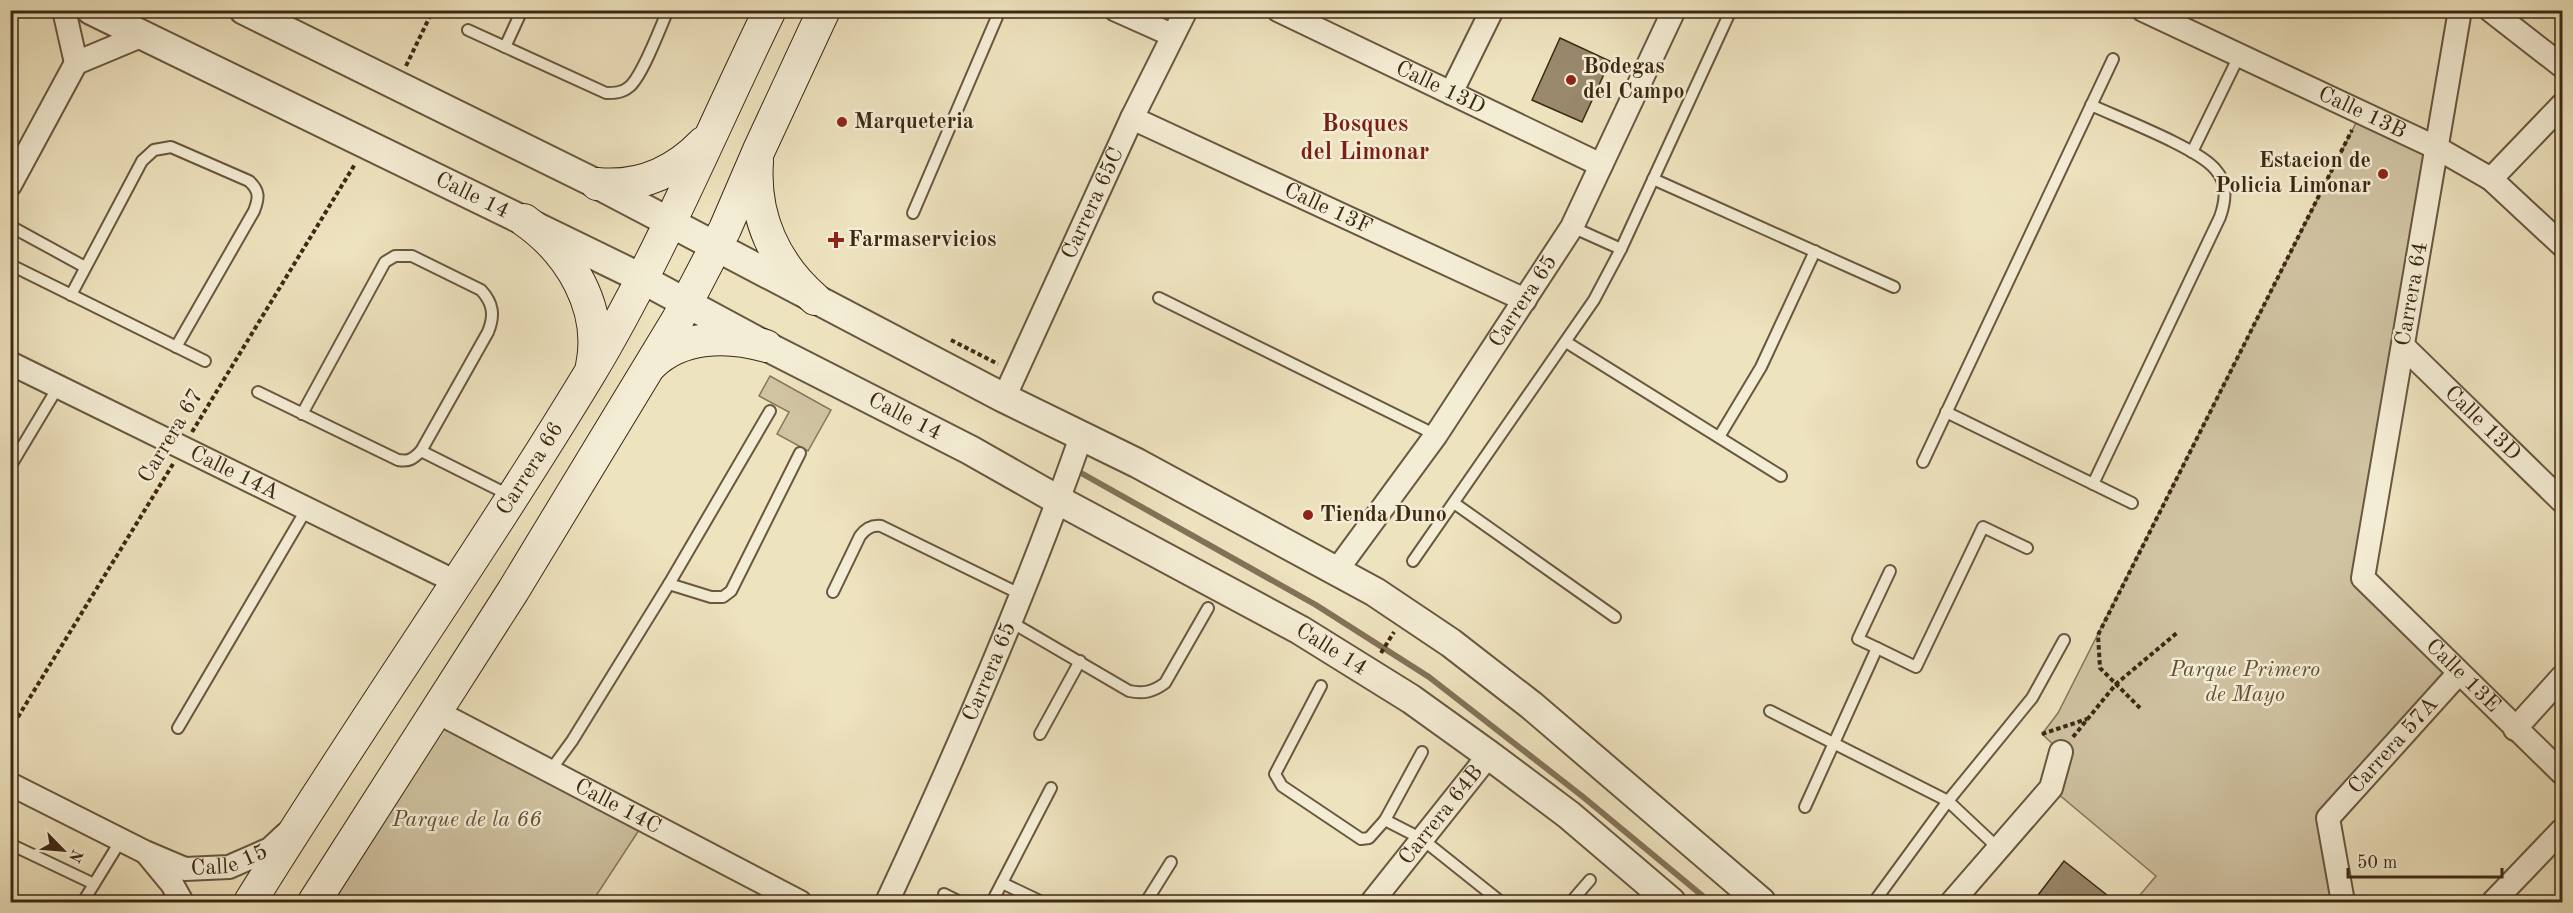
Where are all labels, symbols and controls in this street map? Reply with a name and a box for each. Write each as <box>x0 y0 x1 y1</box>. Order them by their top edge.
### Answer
place label: Bodegas del Campo <box>1583 56 1685 103</box>
street label: Calle 13D <box>1392 57 1489 119</box>
marker: Bodegas del Campo <box>1564 73 1578 87</box>
street label: Calle 13B <box>2315 83 2410 143</box>
place label: Marqueteria <box>854 111 974 133</box>
district label: Bosques del Limonar <box>1301 113 1429 165</box>
marker: Marqueteria <box>835 115 849 129</box>
street label: Carrera 65C <box>1058 144 1128 263</box>
place label: Estacion de Policia Limonar <box>2215 150 2371 197</box>
marker: Estacion de Policia Limonar <box>2376 167 2390 181</box>
street label: Calle 14 <box>432 168 513 223</box>
street label: Calle 13F <box>1281 179 1375 239</box>
place label: Farmaservicios <box>848 229 996 251</box>
marker: Farmaservicios <box>829 233 843 247</box>
street label: Carrera 64 <box>2392 240 2432 348</box>
street label: Carrera 65 <box>1485 251 1561 352</box>
street label: Calle 13D <box>2440 382 2525 465</box>
street label: Carrera 67 <box>134 385 208 487</box>
street label: Calle 14 <box>865 389 945 445</box>
street label: Carrera 66 <box>493 418 568 519</box>
street label: Calle 14A <box>186 442 283 504</box>
place label: Tienda Duno <box>1320 504 1447 526</box>
marker: Tienda Duno <box>1301 508 1315 522</box>
street label: Carrera 65 <box>959 619 1020 725</box>
street label: Calle 14 <box>1292 619 1371 680</box>
street label: Calle 13E <box>2421 635 2504 717</box>
park label: Parque Primero de Mayo <box>2169 659 2320 706</box>
street label: Carrera 57A <box>2344 693 2443 798</box>
street label: Carrera 64B <box>1395 761 1487 869</box>
street label: Calle 14C <box>571 775 665 838</box>
park label: Parque de la 66 <box>391 809 542 831</box>
north arrow <box>33 820 93 880</box>
street label: Calle 15 <box>190 840 271 880</box>
scale bar <box>2348 841 2502 879</box>
text: N <box>65 847 85 865</box>
text: 50 m <box>2357 854 2397 872</box>

